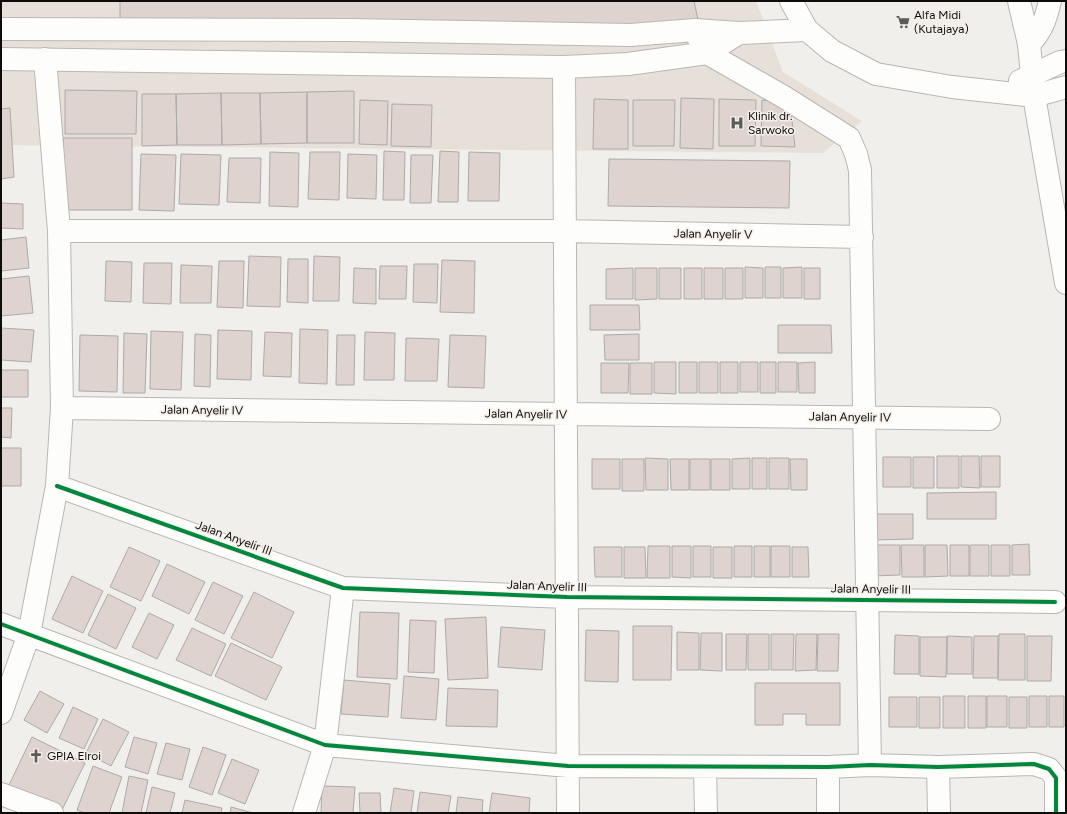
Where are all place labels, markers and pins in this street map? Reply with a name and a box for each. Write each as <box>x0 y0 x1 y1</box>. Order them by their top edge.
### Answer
place label: Alfa Midi (Kutajaya) <box>914 8 969 36</box>
supermarket icon: Alfa Midi (Kutajaya) <box>895 14 911 30</box>
place label: Klinik dr. Sarwoko <box>748 109 794 137</box>
hospital icon: Klinik dr. Sarwoko <box>729 115 745 131</box>
church icon: GPIA Elroi <box>28 748 44 764</box>
place label: GPIA Elroi <box>47 749 101 763</box>

